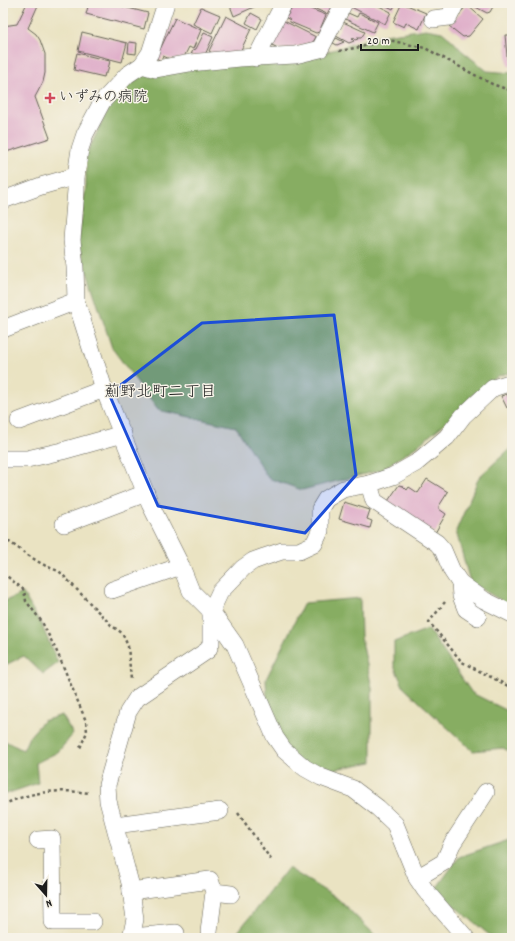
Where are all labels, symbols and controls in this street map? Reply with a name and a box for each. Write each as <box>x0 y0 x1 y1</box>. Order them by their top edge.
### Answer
scale bar <box>361 26 418 52</box>
text: 20 m <box>367 33 390 50</box>
place label: いずみの病院 <box>59 87 148 109</box>
marker: いずみの病院 <box>44 92 56 104</box>
district label: 薊野北町二丁目 <box>104 381 216 404</box>
north arrow <box>26 875 66 915</box>
text: N <box>43 894 54 911</box>

